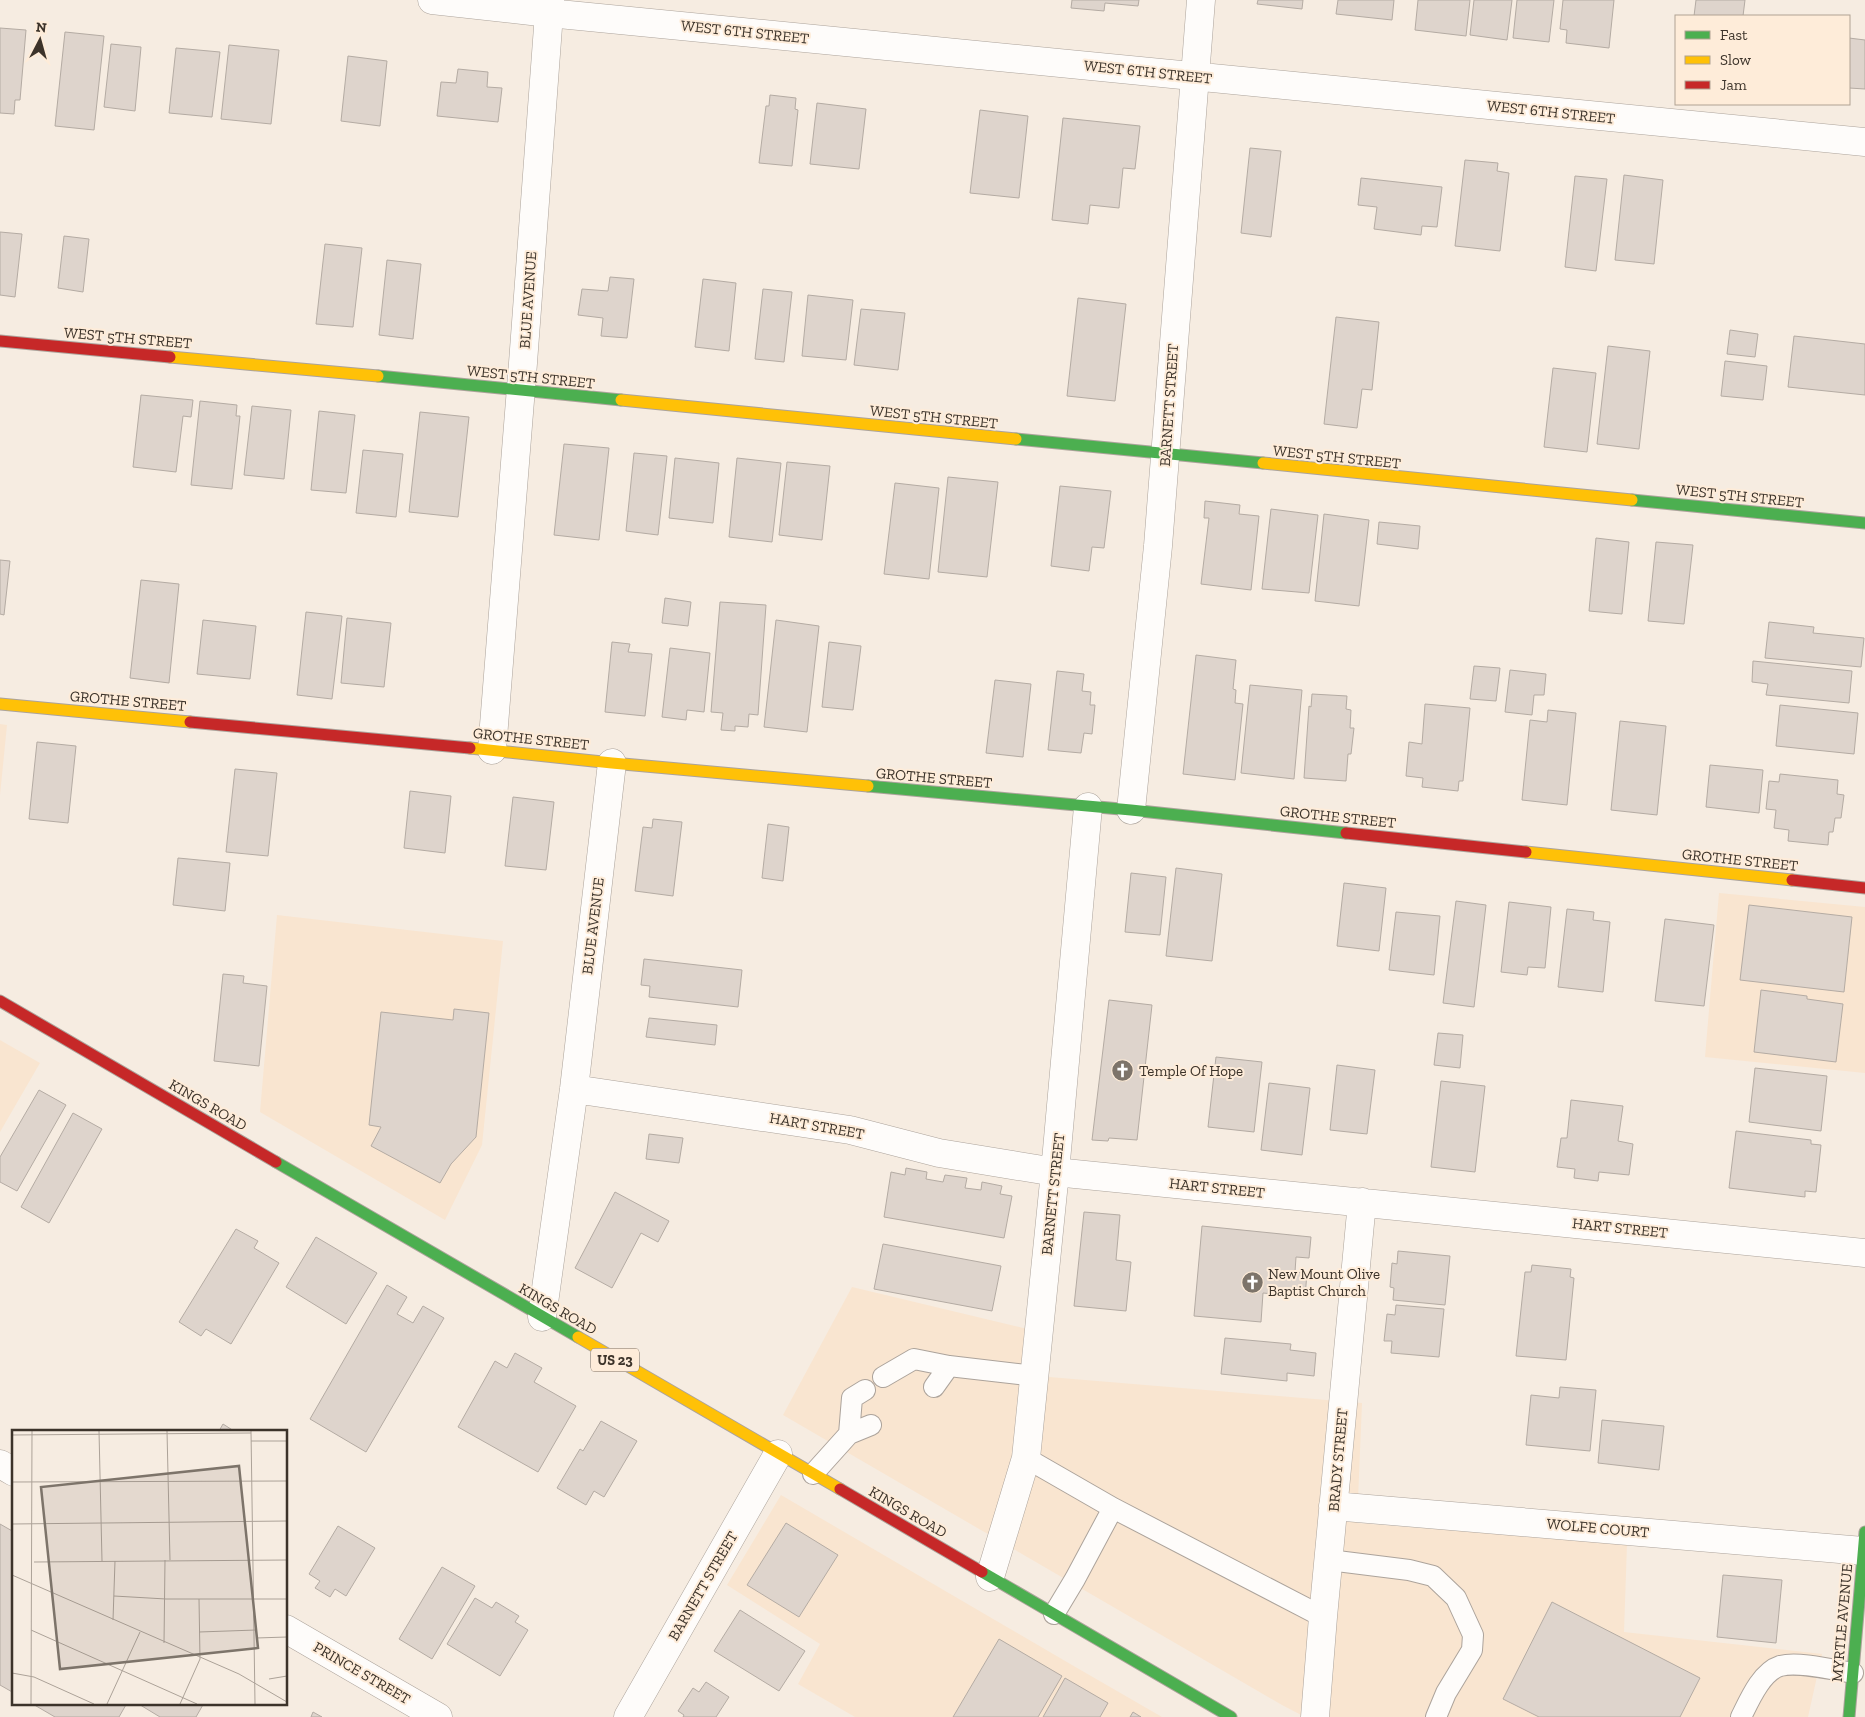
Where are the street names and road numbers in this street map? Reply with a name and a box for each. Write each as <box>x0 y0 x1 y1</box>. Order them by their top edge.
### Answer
street label: WEST 6TH STREET <box>680 16 810 48</box>
street label: WEST 6TH STREET <box>1083 56 1213 88</box>
street label: WEST 6TH STREET <box>1486 96 1616 128</box>
street label: BLUE AVENUE <box>516 251 540 349</box>
street label: WEST 5TH STREET <box>63 323 193 353</box>
street label: BARNETT STREET <box>1156 343 1182 467</box>
street label: WEST 5TH STREET <box>466 361 596 393</box>
street label: WEST 5TH STREET <box>869 401 999 433</box>
street label: WEST 5TH STREET <box>1272 441 1402 473</box>
street label: WEST 5TH STREET <box>1675 480 1805 512</box>
street label: GROTHE STREET <box>69 687 187 715</box>
street label: GROTHE STREET <box>472 724 590 754</box>
street label: GROTHE STREET <box>875 764 993 792</box>
street label: GROTHE STREET <box>1279 802 1397 832</box>
street label: GROTHE STREET <box>1681 845 1799 875</box>
street label: BLUE AVENUE <box>578 876 608 975</box>
street label: KINGS ROAD <box>166 1075 250 1135</box>
street label: HART STREET <box>768 1109 866 1143</box>
street label: BARNETT STREET <box>1038 1132 1068 1256</box>
street label: HART STREET <box>1168 1174 1266 1202</box>
street label: HART STREET <box>1571 1214 1669 1242</box>
street label: KINGS ROAD <box>516 1279 600 1339</box>
road number: US 23 <box>591 1348 639 1372</box>
street label: BRADY STREET <box>1325 1408 1351 1512</box>
street label: KINGS ROAD <box>866 1482 950 1542</box>
street label: WOLFE COURT <box>1546 1515 1650 1541</box>
street label: BARNETT STREET <box>664 1528 742 1644</box>
street label: MYRTLE AVENUE <box>1828 1563 1856 1683</box>
street label: PRINCE STREET <box>310 1638 414 1708</box>

